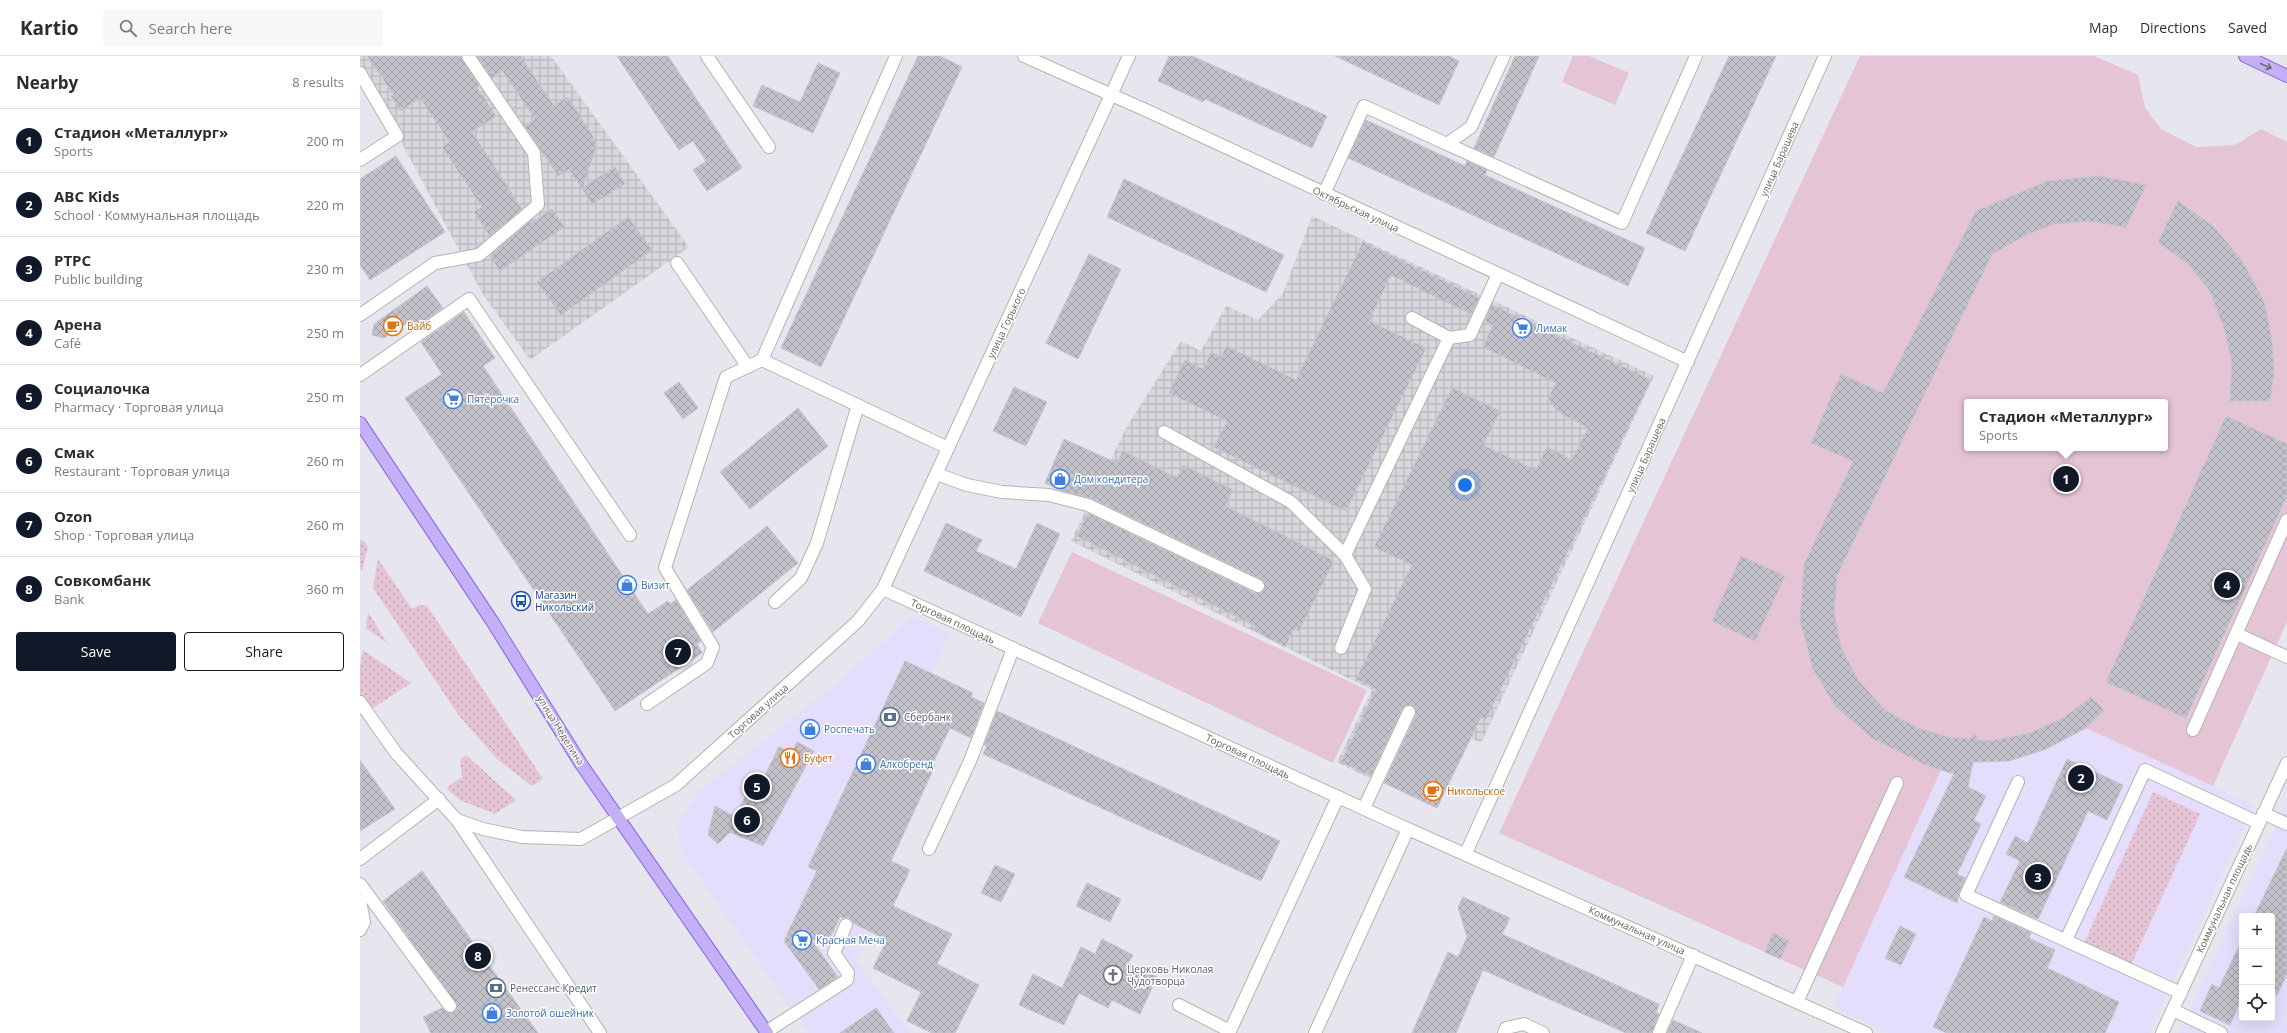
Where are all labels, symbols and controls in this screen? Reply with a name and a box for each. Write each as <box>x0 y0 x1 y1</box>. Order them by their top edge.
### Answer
search box <box>103 10 383 46</box>
text: Kartio <box>20 15 79 41</box>
icon: search <box>117 17 139 39</box>
text: Search here <box>149 18 232 38</box>
text: Map <box>2089 18 2118 37</box>
text: Directions <box>2140 18 2206 37</box>
text: Saved <box>2228 18 2267 37</box>
one-way arrow <box>2260 63 2272 70</box>
text: Nearby <box>16 71 78 94</box>
text: 8 results <box>292 73 344 91</box>
street label: улица Барашева <box>1756 119 1802 199</box>
text: Стадион «Металлург» <box>54 122 228 142</box>
text: 1 <box>25 132 33 150</box>
text: 200 m <box>306 132 344 150</box>
text: Sports <box>54 142 93 160</box>
street label: Октябрьская улица <box>1311 183 1401 235</box>
text: ABC Kids <box>54 186 119 206</box>
text: 2 <box>25 196 33 214</box>
text: 220 m <box>306 196 344 214</box>
text: School · Коммунальная площадь <box>54 206 260 224</box>
text: РТРС <box>54 250 91 270</box>
text: 3 <box>25 260 33 278</box>
text: 230 m <box>306 260 344 278</box>
text: Public building <box>54 270 143 288</box>
street label: улица Горького <box>984 285 1028 361</box>
text: Арена <box>54 314 102 334</box>
cafe icon: Вайб <box>382 315 404 337</box>
supermarket icon: Лимак <box>1511 317 1533 339</box>
place label: Вайб <box>407 319 431 333</box>
place label: Лимак <box>1536 321 1568 335</box>
text: 4 <box>25 324 33 342</box>
text: 250 m <box>306 324 344 342</box>
text: Café <box>54 334 81 352</box>
text: Социалочка <box>54 378 150 398</box>
text: 5 <box>25 388 33 406</box>
text: 250 m <box>306 388 344 406</box>
supermarket icon: Пятёрочка <box>442 388 464 410</box>
place label: Пятёрочка <box>467 392 519 406</box>
text: Pharmacy · Торговая улица <box>54 398 224 416</box>
popup <box>1964 399 2168 451</box>
text: Стадион «Металлург» <box>1979 406 2153 426</box>
street label: улица Барашева <box>1623 415 1669 495</box>
text: Sports <box>1979 426 2018 444</box>
text: Смак <box>54 442 95 462</box>
text: 6 <box>25 452 33 470</box>
text: 260 m <box>306 452 344 470</box>
text: Restaurant · Торговая улица <box>54 462 230 480</box>
pin: 1 <box>2053 464 2079 494</box>
shop icon: Дом кондитера <box>1049 468 1071 490</box>
place label: Дом кондитера <box>1074 472 1148 486</box>
your location <box>1455 475 1475 495</box>
text: Ozon <box>54 506 92 526</box>
text: 7 <box>25 516 33 534</box>
text: 260 m <box>306 516 344 534</box>
text: Shop · Торговая улица <box>54 526 194 544</box>
text: Совкомбанк <box>54 570 151 590</box>
pin: 4 <box>2214 570 2240 600</box>
shop icon: Визит <box>616 574 638 596</box>
place label: Визит <box>641 578 670 592</box>
text: 8 <box>25 580 33 598</box>
text: 360 m <box>306 580 344 598</box>
place label: Магазин Никольский <box>535 588 594 614</box>
text: Bank <box>54 590 84 608</box>
bus stop icon: Магазин Никольский <box>510 590 532 612</box>
street label: Торговая площадь <box>909 595 998 647</box>
button: Save <box>16 632 176 671</box>
button: Share <box>184 632 344 671</box>
pin: 7 <box>665 637 691 667</box>
street label: Торговая улица <box>725 680 791 742</box>
street label: улица Неделина <box>534 692 588 768</box>
bank icon: Сбербанк <box>879 706 901 728</box>
place label: Сбербанк <box>904 710 952 724</box>
shop icon: Роспечать <box>799 718 821 740</box>
place label: Роспечать <box>824 722 875 736</box>
street label: Торговая площадь <box>1204 730 1293 782</box>
restaurant icon: Буфет <box>779 747 801 769</box>
place label: Буфет <box>804 751 833 765</box>
shop icon: Алкобренд <box>855 753 877 775</box>
place label: Алкобренд <box>880 757 933 771</box>
pin: 2 <box>2068 763 2094 793</box>
pin: 5 <box>744 772 770 802</box>
cafe icon: Никольское <box>1422 780 1444 802</box>
place label: Никольское <box>1447 784 1506 798</box>
pin: 6 <box>734 805 760 835</box>
street label: Коммунальная площадь <box>2192 841 2256 955</box>
pin: 3 <box>2025 862 2051 892</box>
street label: Коммунальная улица <box>1587 902 1687 958</box>
map controls <box>2239 913 2275 1021</box>
button: + <box>2239 913 2275 949</box>
supermarket icon: Красная Меча <box>791 929 813 951</box>
place label: Красная Меча <box>816 933 885 947</box>
pin: 8 <box>465 941 491 971</box>
button: − <box>2239 949 2275 985</box>
place label: Церковь Николая Чудотворца <box>1127 962 1213 988</box>
church icon: Церковь Николая Чудотворца <box>1102 964 1124 986</box>
bank icon: Ренессанс Кредит <box>485 977 507 999</box>
place label: Ренессанс Кредит <box>510 981 597 995</box>
button: locate <box>2239 985 2275 1021</box>
shop icon: Золотой ошейник <box>481 1002 503 1024</box>
place label: Золотой ошейник <box>506 1006 595 1020</box>

